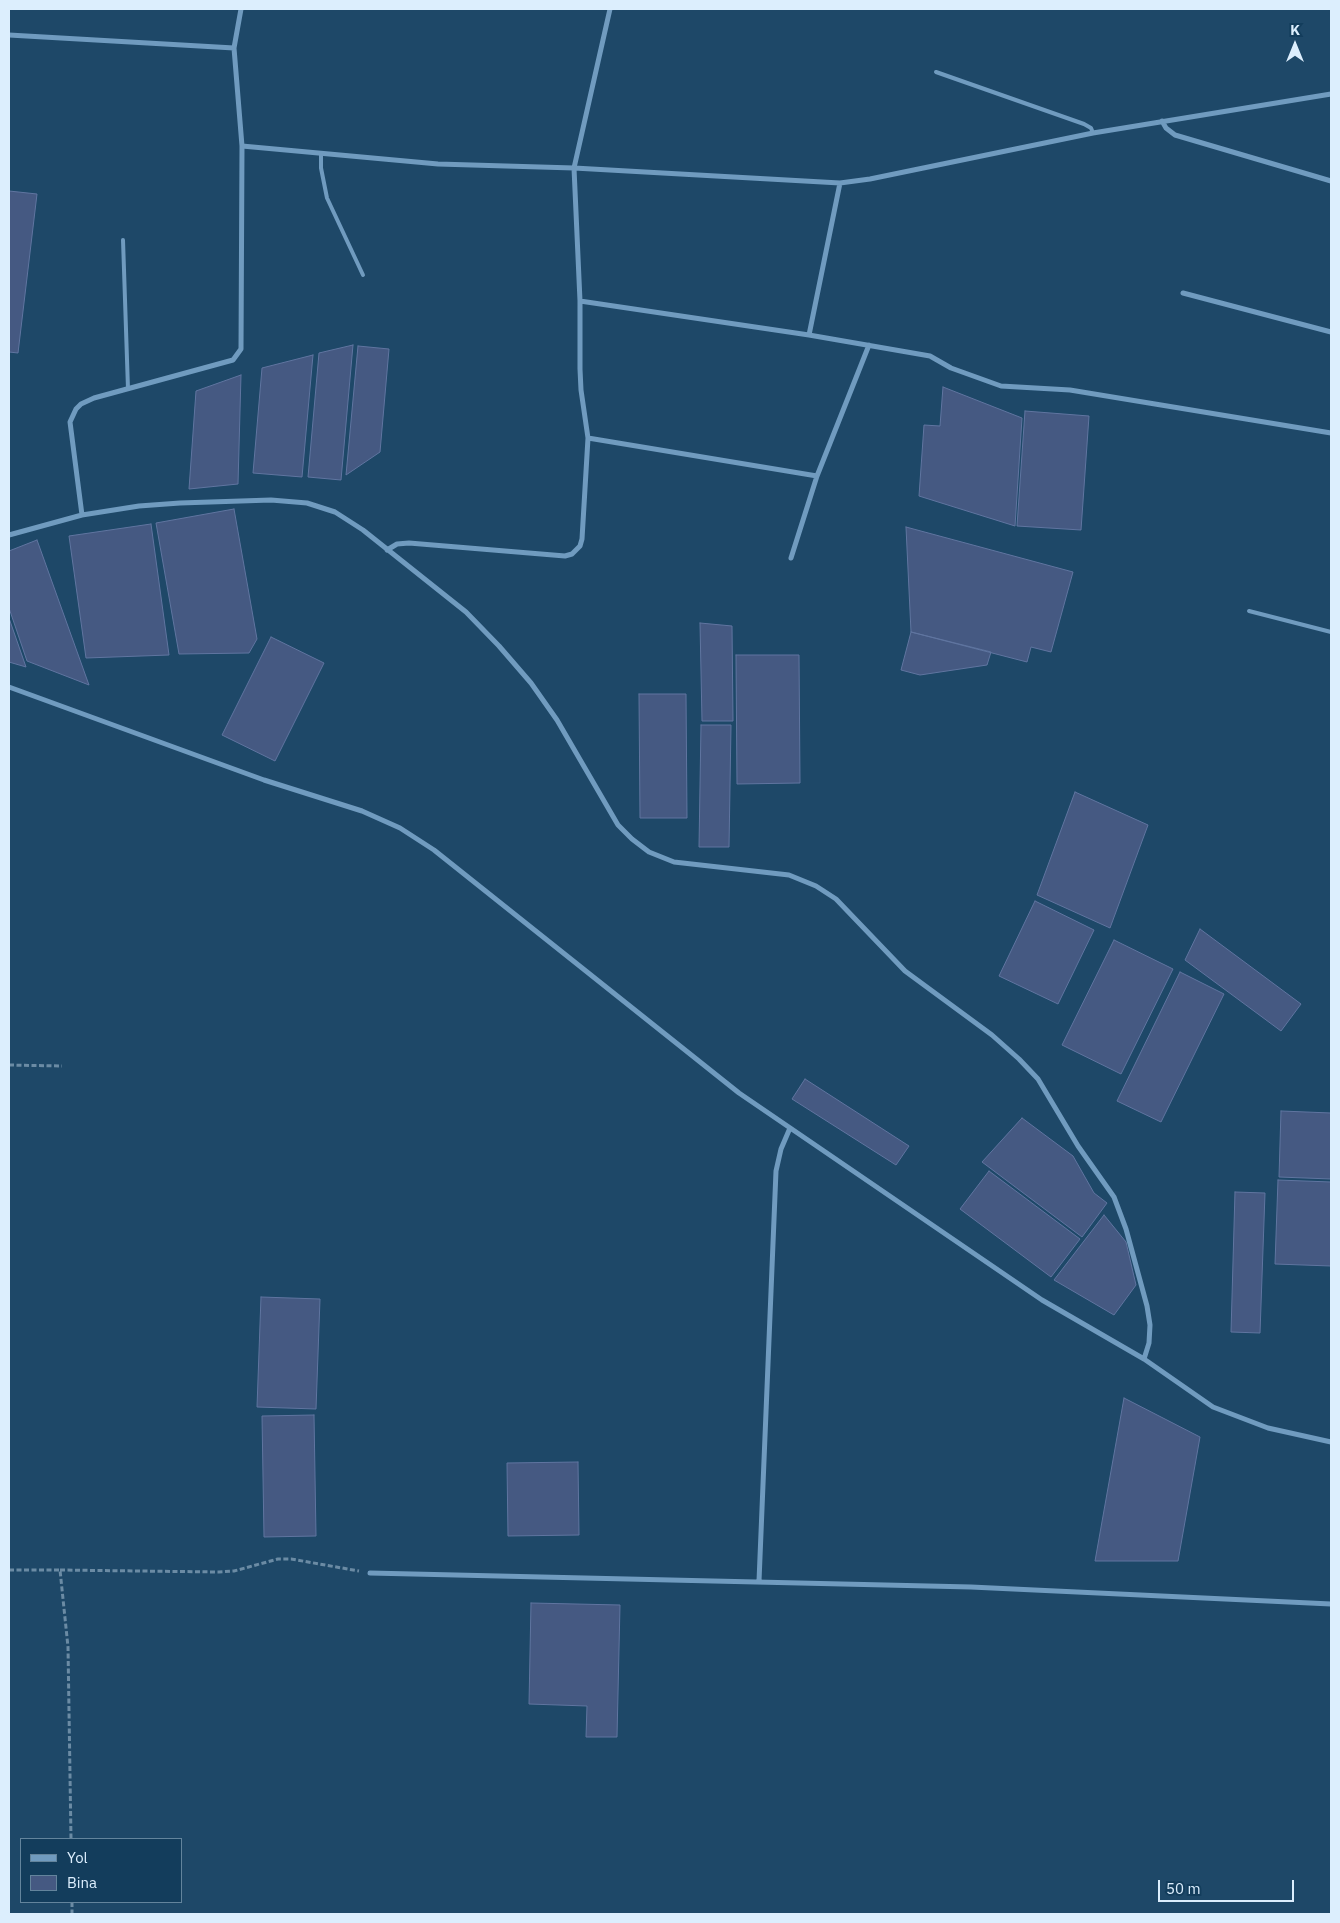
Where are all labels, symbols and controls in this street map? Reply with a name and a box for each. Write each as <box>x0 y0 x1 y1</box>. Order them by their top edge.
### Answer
north arrow <box>1270 20 1320 70</box>
text: K <box>1290 21 1300 39</box>
legend <box>20 1838 182 1903</box>
text: Yol <box>67 1848 88 1867</box>
scale bar <box>1160 1870 1296 1902</box>
text: Bina <box>67 1873 97 1892</box>
text: 50 m <box>1166 1879 1201 1898</box>

